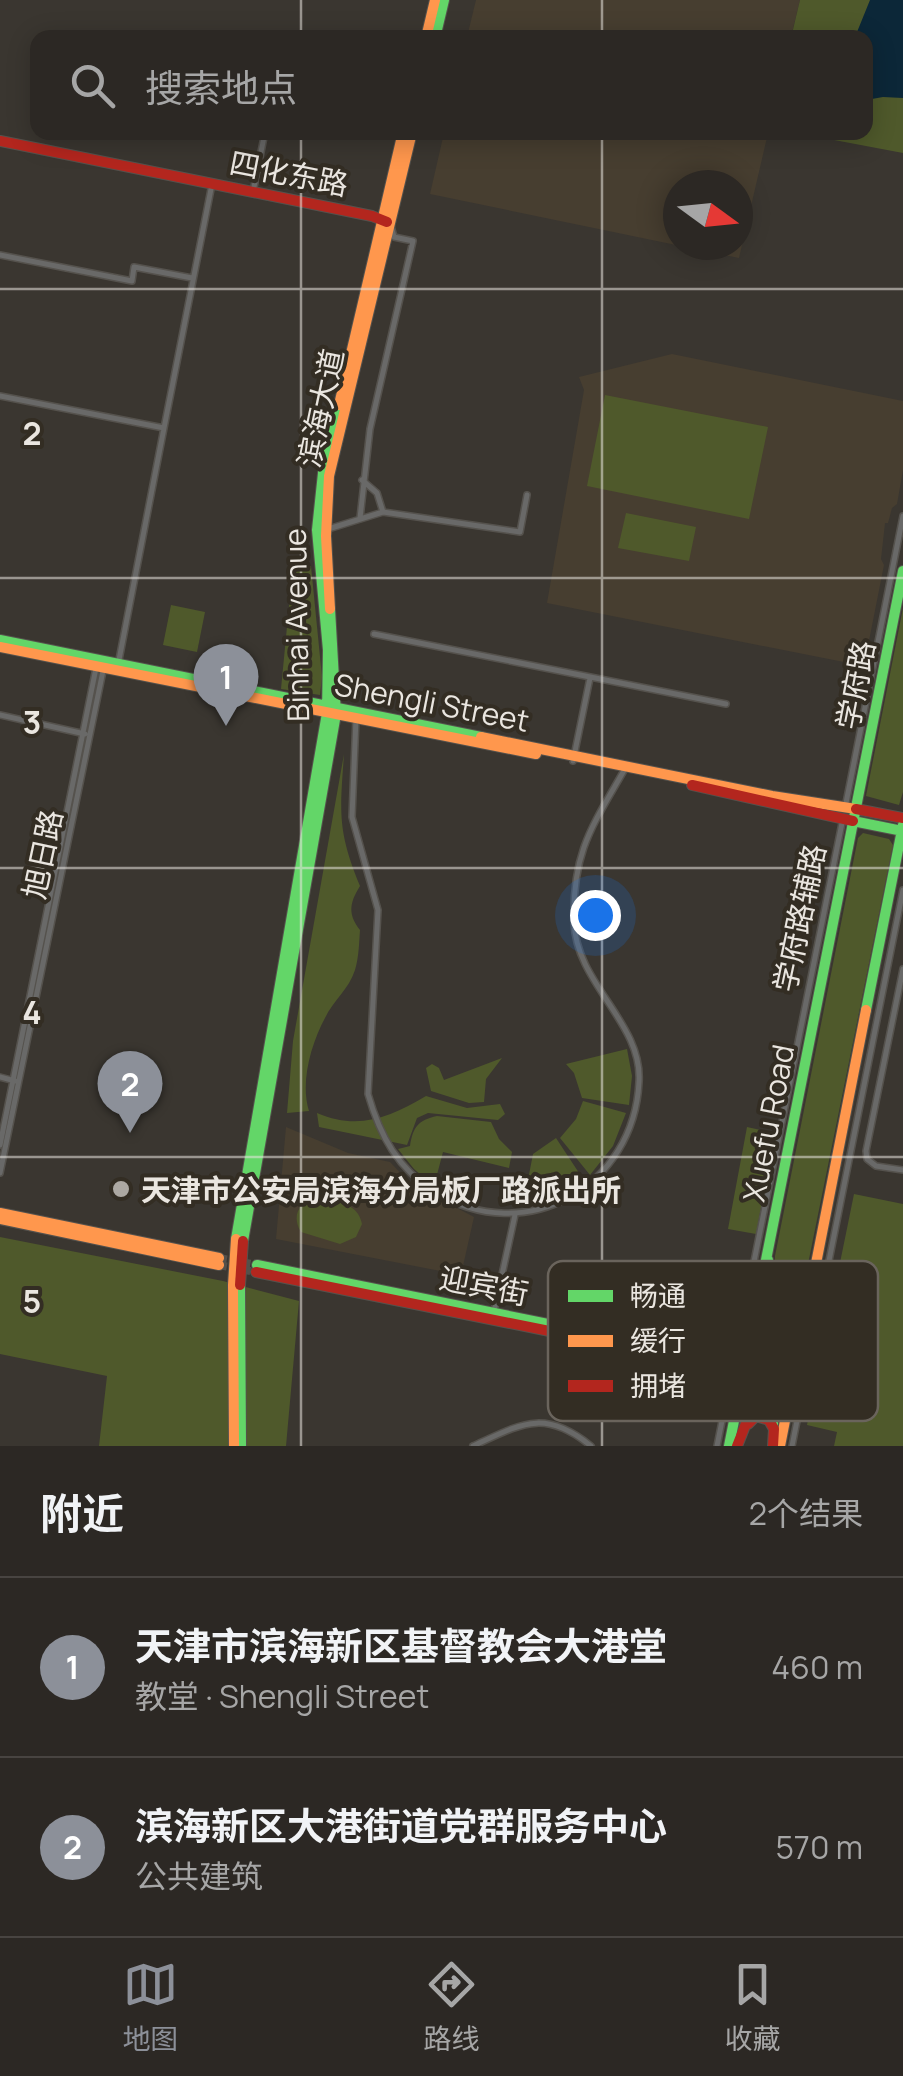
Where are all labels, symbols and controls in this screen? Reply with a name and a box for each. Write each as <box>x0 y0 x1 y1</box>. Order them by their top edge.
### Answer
search box <box>30 30 873 140</box>
icon: search <box>65 58 120 113</box>
text: 搜索地点 <box>145 61 297 113</box>
street label: 四化东路 <box>226 141 352 205</box>
north arrow <box>663 170 753 260</box>
street label: 滨海大道 <box>287 345 353 471</box>
text: 2 <box>22 411 42 455</box>
street label: Binhai Avenue <box>274 528 318 722</box>
street label: 学府路 <box>826 637 884 733</box>
pin: 1 <box>194 644 258 726</box>
street label: Shengli Street <box>331 663 533 741</box>
text: 3 <box>23 700 41 744</box>
street label: 旭日路 <box>13 806 71 902</box>
street label: 学府路辅路 <box>763 840 835 996</box>
your location <box>570 890 621 941</box>
text: 4 <box>22 990 42 1034</box>
street label: Xuefu Road <box>733 1041 803 1205</box>
pin: 2 <box>98 1050 162 1133</box>
place label: 天津市公安局滨海分局板厂路派出所 <box>141 1169 621 1210</box>
marker: 天津市公安局滨海分局板厂路派出所 <box>110 1178 132 1200</box>
street label: 迎宾街 <box>436 1256 532 1314</box>
legend <box>548 1261 878 1421</box>
text: 畅通 <box>630 1276 686 1314</box>
text: 5 <box>23 1279 41 1323</box>
text: 缓行 <box>630 1321 686 1359</box>
text: 拥堵 <box>630 1366 686 1404</box>
text: 附近 <box>40 1484 124 1542</box>
text: 2个结果 <box>749 1491 863 1535</box>
text: 天津市滨海新区基督教会大港堂 <box>135 1619 667 1671</box>
text: 1 <box>65 1645 80 1689</box>
text: 460 m <box>771 1645 863 1689</box>
text: 教堂 · Shengli Street <box>135 1674 429 1718</box>
text: 滨海新区大港街道党群服务中心 <box>135 1799 667 1851</box>
text: 2 <box>63 1825 82 1869</box>
text: 570 m <box>775 1825 863 1869</box>
text: 公共建筑 <box>135 1854 263 1898</box>
tab: 地图 <box>122 1957 179 2057</box>
tab: 路线 <box>423 1957 480 2057</box>
tab: 收藏 <box>724 1957 781 2057</box>

